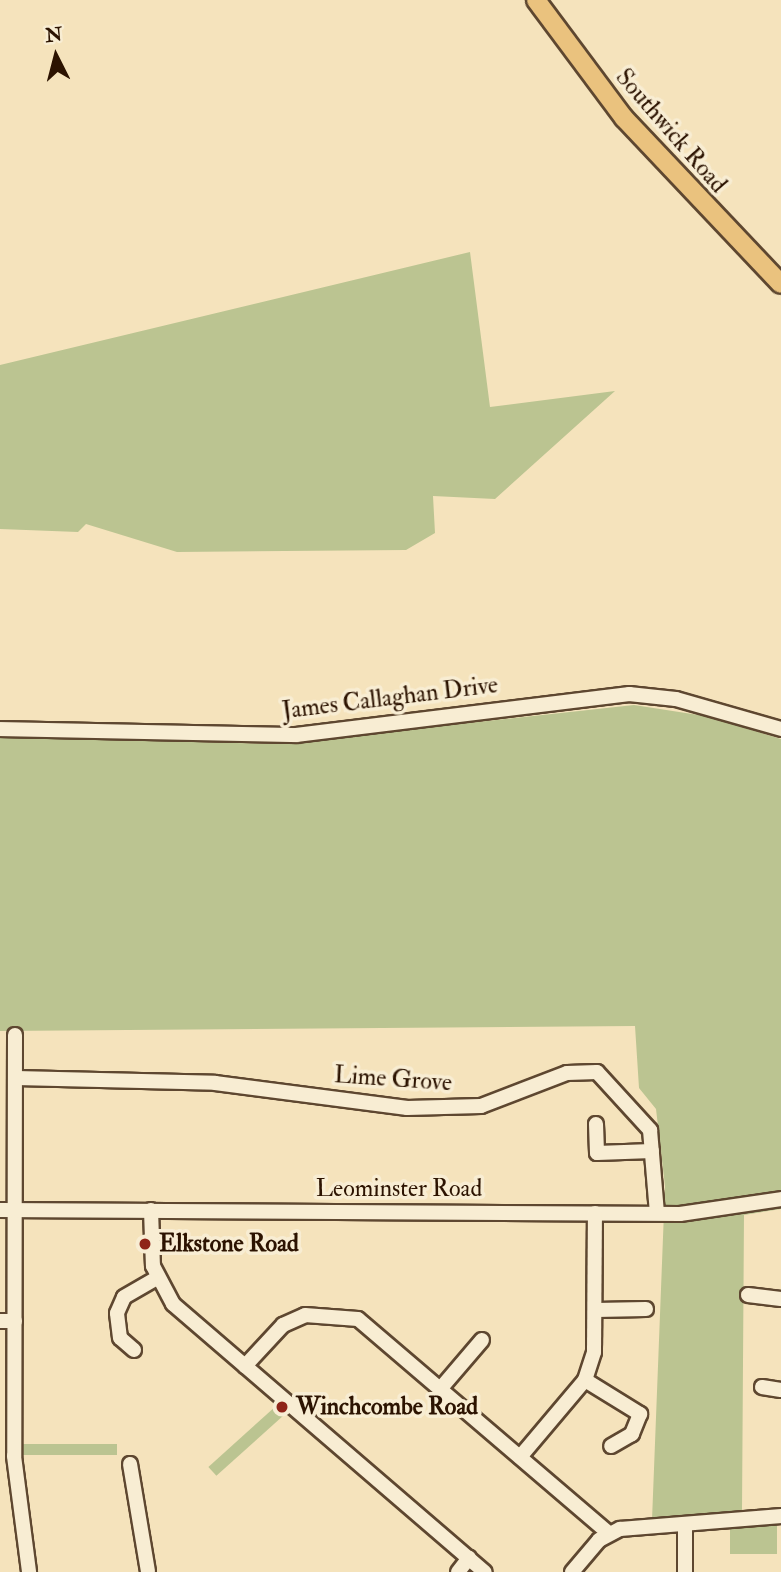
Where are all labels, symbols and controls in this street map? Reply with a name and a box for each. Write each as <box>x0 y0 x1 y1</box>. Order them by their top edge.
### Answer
north arrow <box>21 21 91 91</box>
text: N <box>44 22 64 48</box>
street label: Southwick Road <box>609 63 733 199</box>
street label: James Callaghan Drive <box>281 670 499 726</box>
street label: Lime Grove <box>333 1061 453 1097</box>
street label: Leominster Road <box>316 1175 482 1203</box>
place label: Elkstone Road <box>159 1230 299 1258</box>
marker: Elkstone Road <box>137 1236 153 1252</box>
place label: Winchcombe Road <box>296 1393 478 1421</box>
marker: Winchcombe Road <box>274 1399 290 1415</box>

